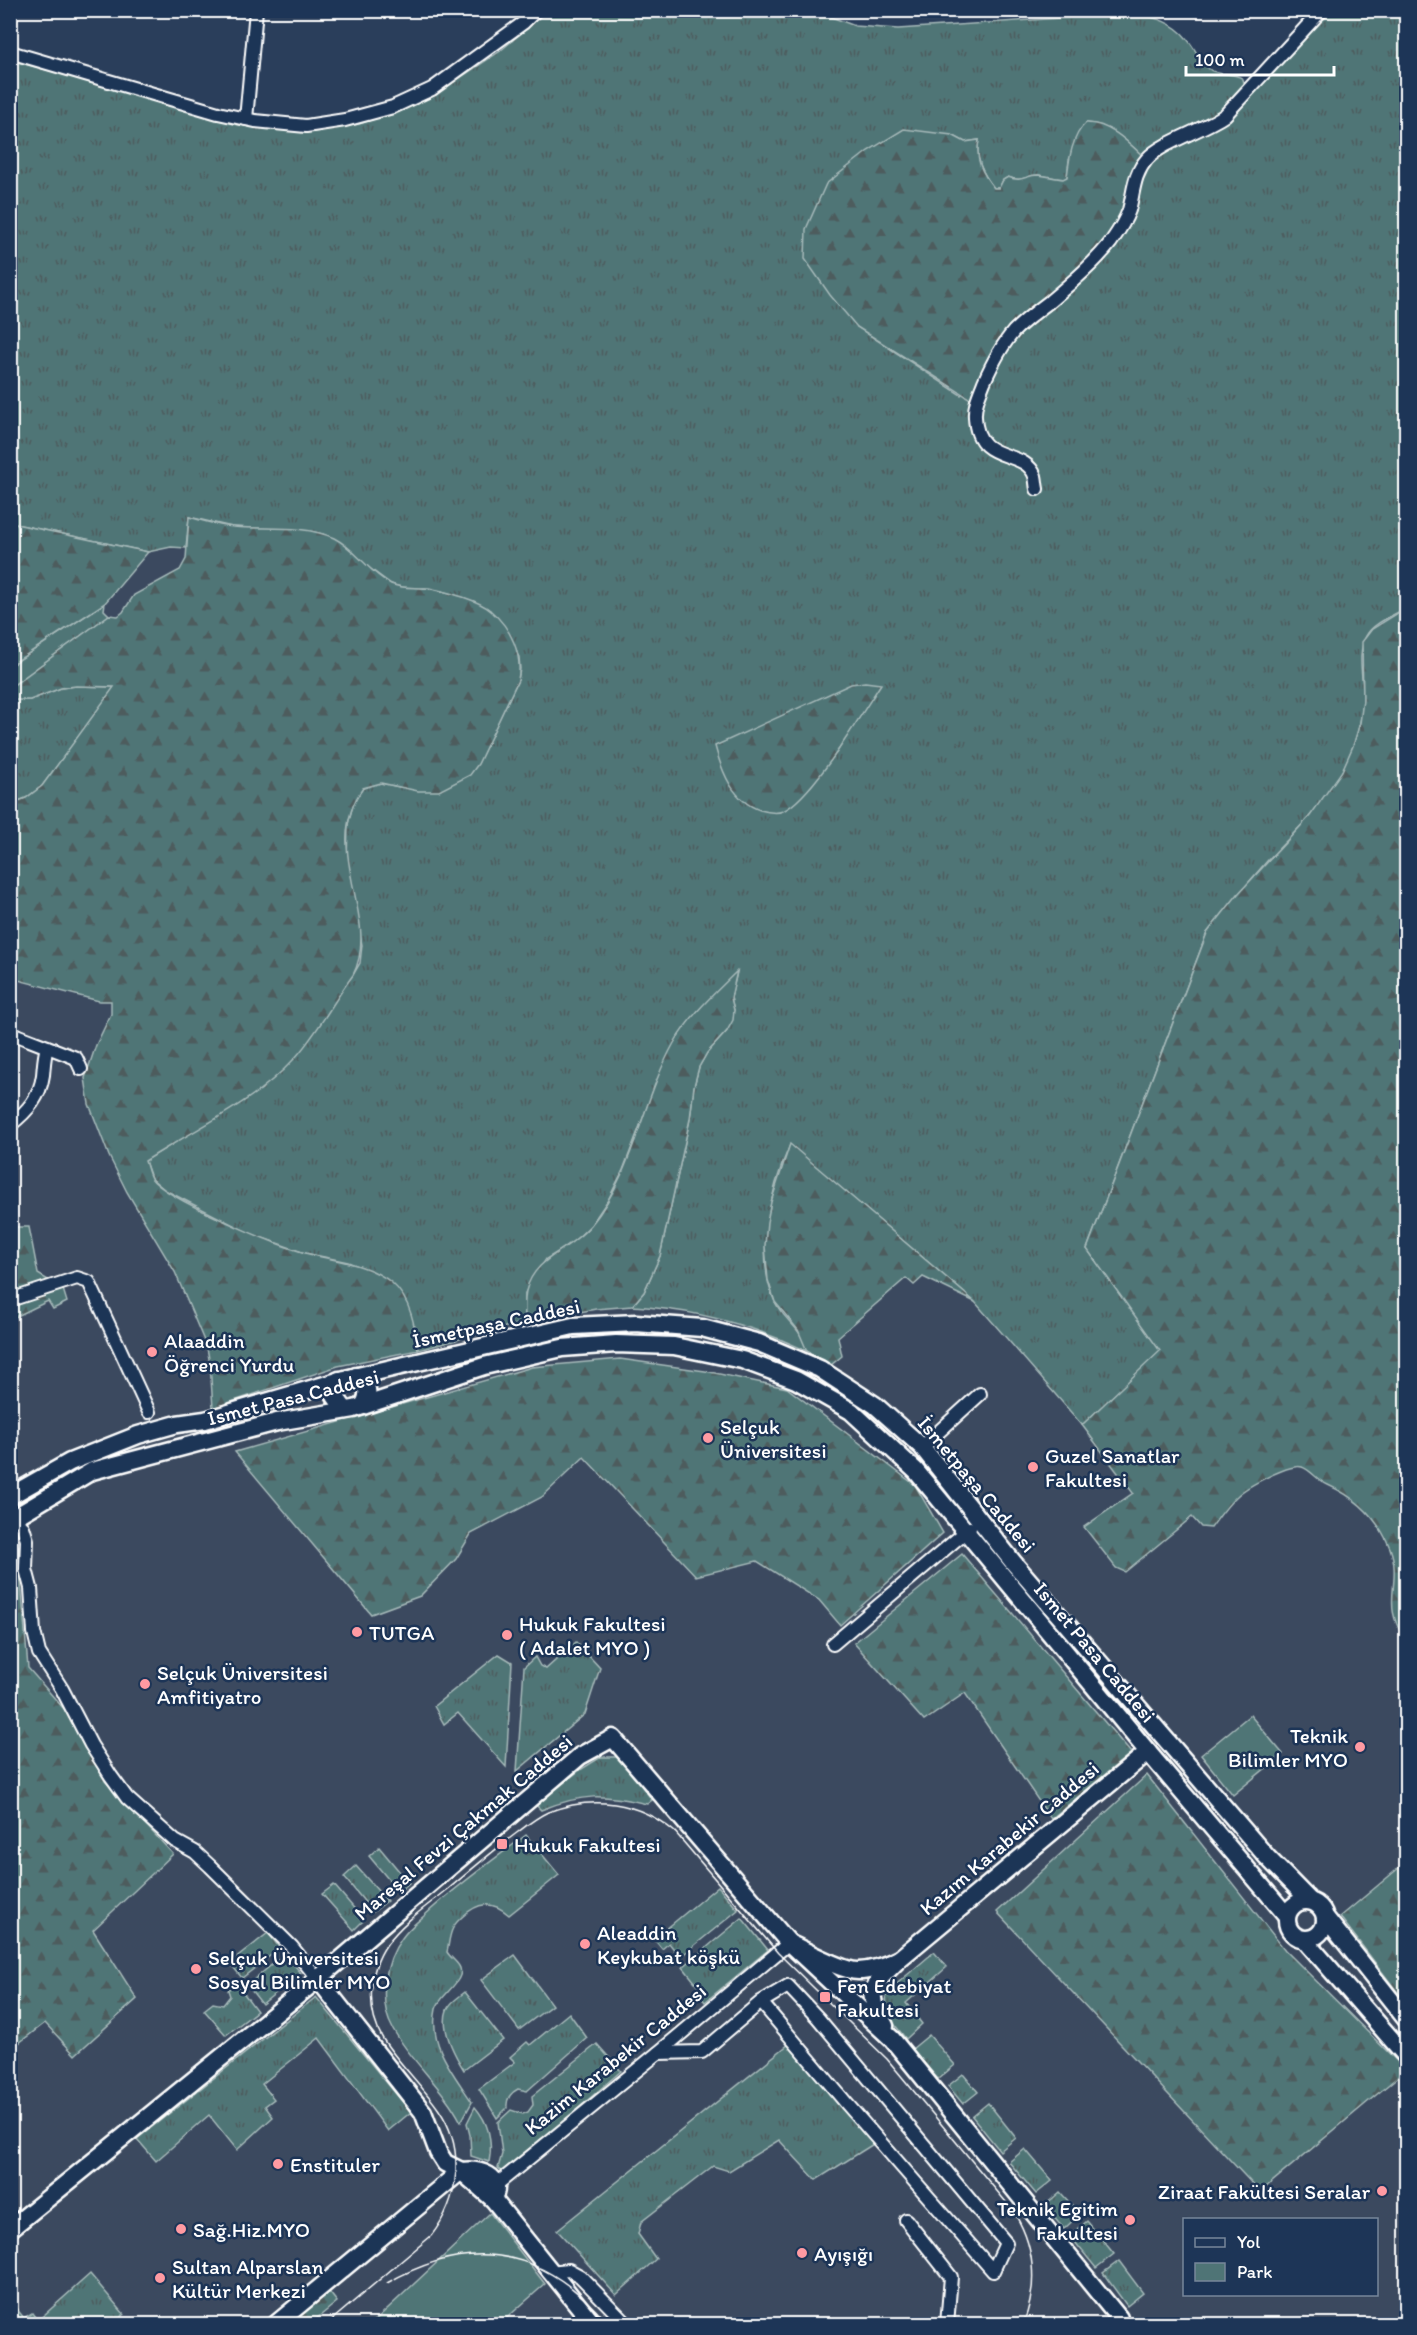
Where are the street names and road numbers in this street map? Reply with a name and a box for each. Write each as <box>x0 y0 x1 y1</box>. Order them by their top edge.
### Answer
street label: İsmetpaşa Caddesi <box>410 1293 582 1353</box>
street label: Ismet Pasa Caddesi <box>205 1364 381 1430</box>
street label: İsmetpaşa Caddesi <box>913 1411 1041 1557</box>
street label: Ismet Pasa Caddesi <box>1029 1577 1161 1727</box>
street label: Mareşal Fevzi Çakmak Caddesi <box>349 1728 577 1926</box>
street label: Kazım Karabekir Caddesi <box>914 1756 1104 1920</box>
street label: Kazim Karabekir Caddesi <box>519 1978 711 2140</box>

